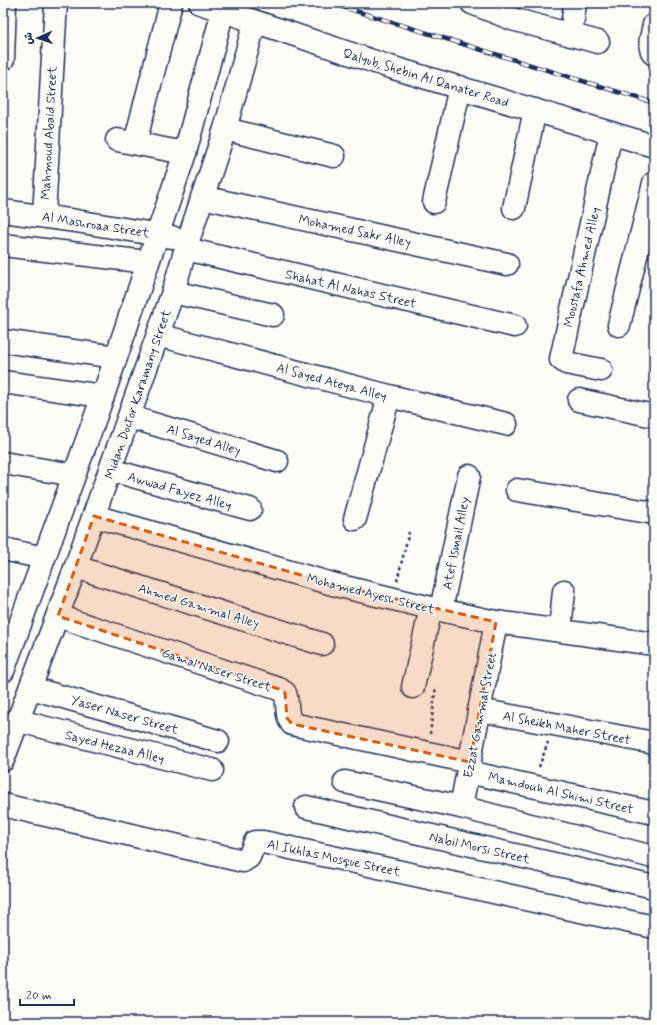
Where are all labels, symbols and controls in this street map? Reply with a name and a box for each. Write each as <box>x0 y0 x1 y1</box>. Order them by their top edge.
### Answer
north arrow <box>18 18 58 58</box>
text: ش <box>22 32 36 45</box>
street label: Qalyub, Shebin Al Qanater Road <box>340 45 511 112</box>
street label: Mahmoud Abaid Street <box>38 65 62 200</box>
street label: Moustafa Ahmed Alley <box>560 205 605 329</box>
street label: Al Mashroaa Street <box>41 209 151 242</box>
street label: Mohamed Sakr Alley <box>297 211 412 252</box>
street label: Shahat Al Nahas Street <box>284 266 418 313</box>
street label: Midan Doctor Karamany Street <box>101 307 176 482</box>
street label: Al Sayed Ateya Alley <box>275 360 389 405</box>
street label: Al Sayed Alley <box>164 421 243 460</box>
street label: Awwad Fayez Alley <box>126 468 233 514</box>
street label: Atef Ismail Alley <box>439 495 474 591</box>
street label: Mohamed Ayesh Street <box>305 570 437 619</box>
street label: Ahmed Gammal Alley <box>136 580 261 633</box>
street label: Gamal Naser Street <box>159 645 274 696</box>
street label: Ezzat Gammal Street <box>460 651 501 779</box>
street label: Yaser Naser Street <box>69 692 181 739</box>
street label: Al Sheikh Maher Street <box>501 708 632 749</box>
street label: Sayed Hezaa Alley <box>63 727 166 768</box>
street label: Mamdouh Al Shimi Street <box>486 768 635 818</box>
street label: Nabil Morsi Street <box>428 829 532 868</box>
street label: Al Ikhlas Mosque Street <box>265 836 402 881</box>
scale bar <box>20 981 74 1007</box>
text: 20 m <box>26 988 52 1004</box>

